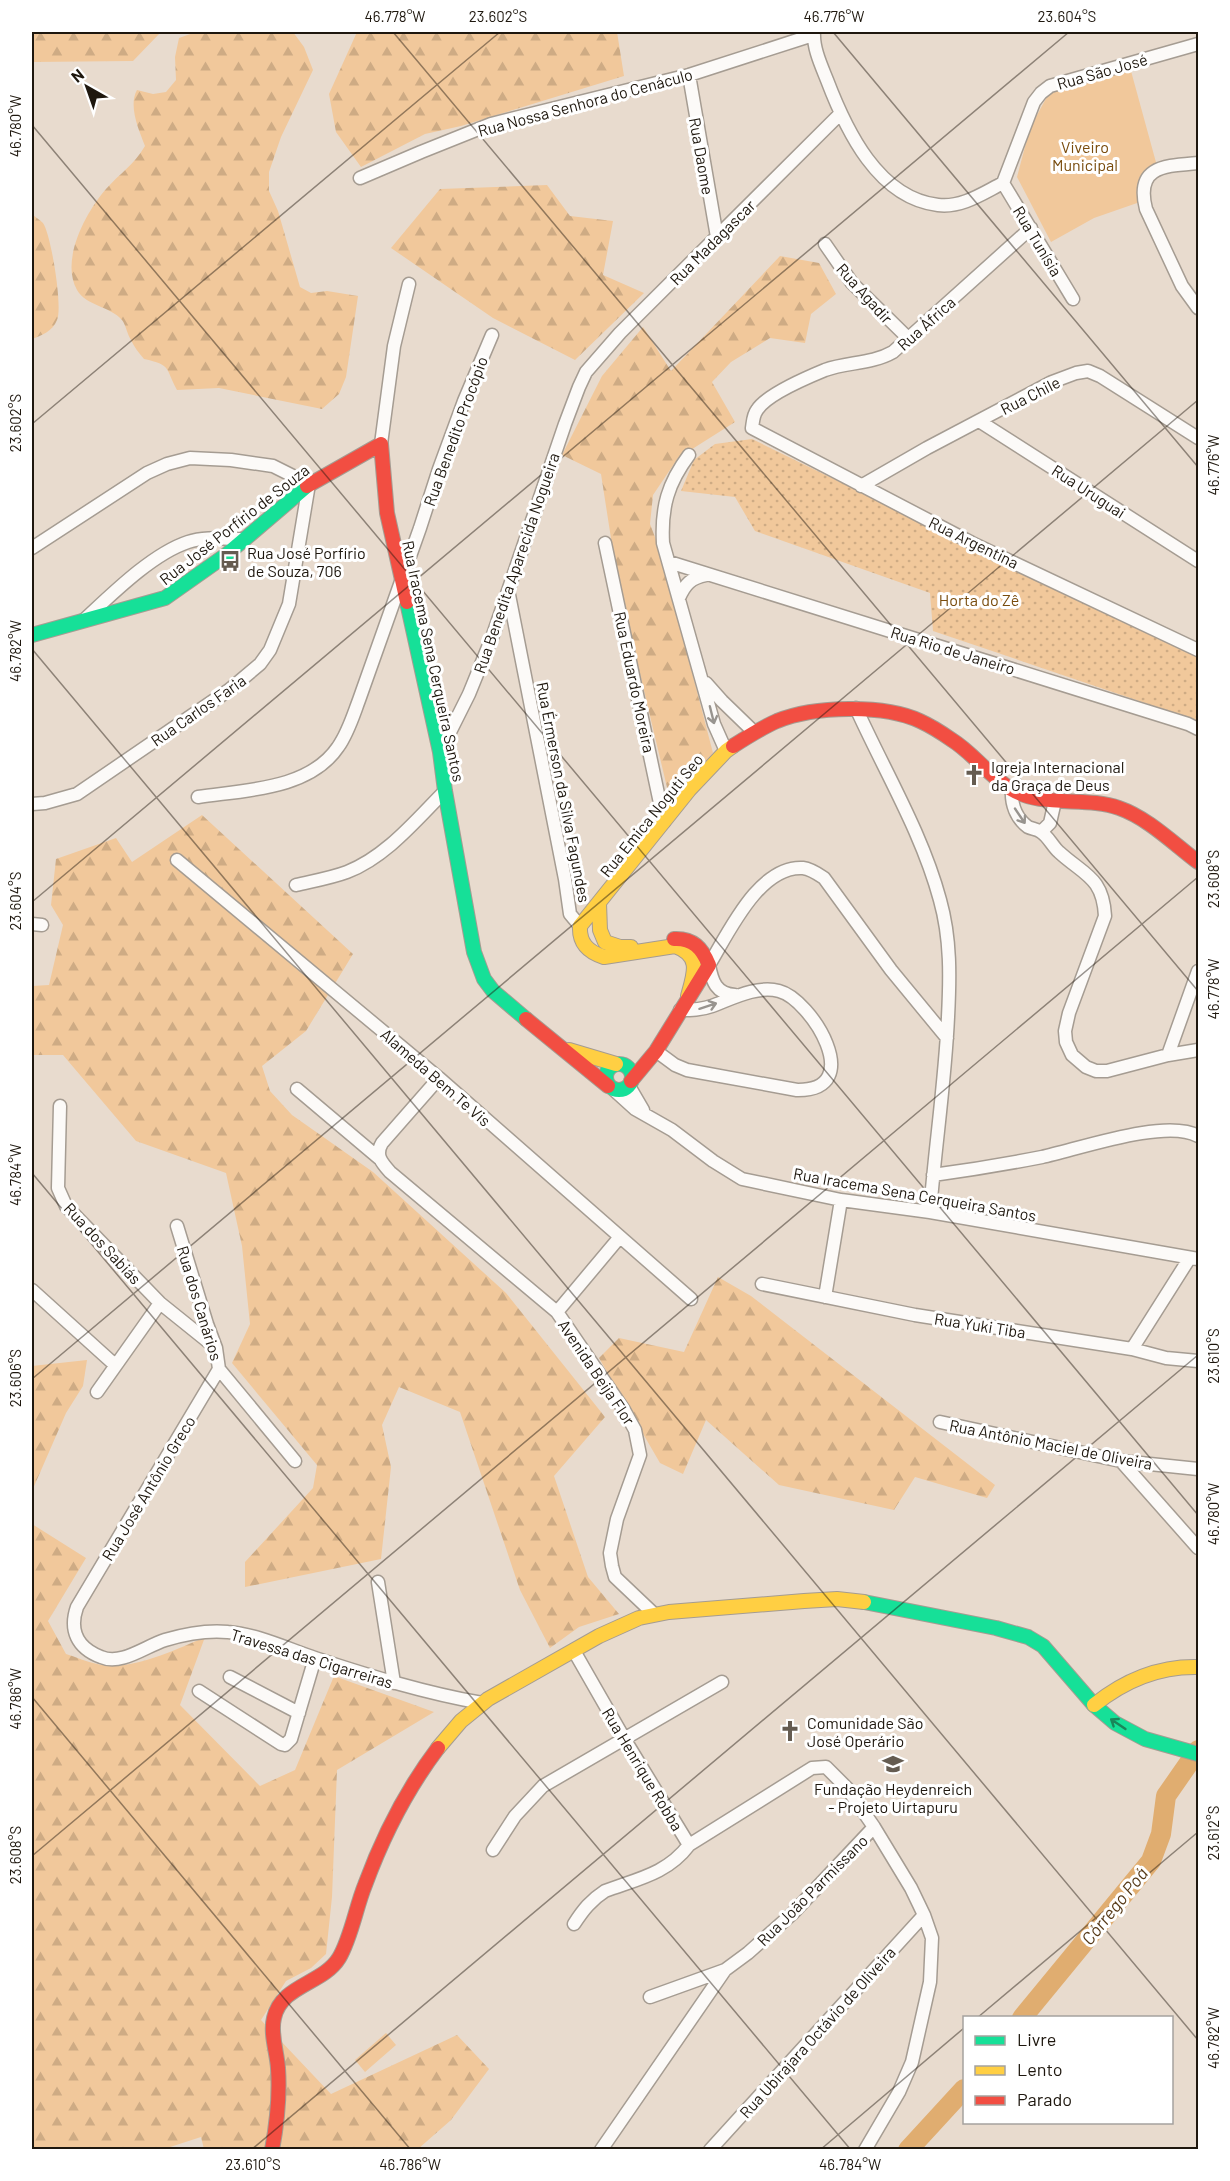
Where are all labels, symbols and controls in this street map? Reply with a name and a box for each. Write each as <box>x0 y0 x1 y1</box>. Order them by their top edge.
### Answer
text: 46.778°W <box>364 7 426 25</box>
text: 23.602°S <box>469 7 527 25</box>
text: 46.776°W <box>804 7 864 25</box>
text: 23.604°S <box>1038 7 1096 25</box>
street label: Rua São José <box>1055 49 1149 93</box>
north arrow <box>57 57 117 117</box>
text: N <box>67 64 87 86</box>
street label: Rua Nossa Senhora do Cenáculo <box>476 64 694 140</box>
text: 46.780°W <box>6 95 24 157</box>
street label: Rua Daome <box>686 116 718 196</box>
park label: Viveiro Municipal <box>1052 137 1118 174</box>
street label: Rua Madagascar <box>665 195 759 289</box>
street label: Rua Tunísia <box>1010 202 1066 280</box>
street label: Rua Agadir <box>833 259 897 327</box>
street label: Rua África <box>893 292 959 354</box>
street label: Rua Benedito Procópio <box>419 353 491 509</box>
street label: Rua Chile <box>997 372 1063 418</box>
text: 23.602°S <box>6 394 24 452</box>
text: 46.776°W <box>1204 435 1222 495</box>
street label: Rua Benedita Aparecida Nogueira <box>469 450 563 676</box>
street label: Rua José Porfírio de Souza <box>156 460 312 588</box>
street label: Rua Uruguai <box>1049 460 1129 522</box>
street label: Rua Argentina <box>926 512 1022 572</box>
street label: Rua Iracema Sena Cerqueira Santos <box>399 539 469 783</box>
place label: Rua José Porfírio de Souza, 706 <box>247 543 366 580</box>
bus stop icon: Rua José Porfírio de Souza, 706 <box>218 549 242 573</box>
park label: Horta do Zê <box>939 590 1019 609</box>
street label: Rua Eduardo Moreira <box>611 610 659 754</box>
text: 46.782°W <box>6 620 24 682</box>
street label: Rua Rio de Janeiro <box>889 622 1017 678</box>
street label: Rua Carlos Faria <box>147 670 249 750</box>
street label: Rua Érmerson da Silva Fagundes <box>533 680 595 904</box>
one-way arrow <box>707 705 718 724</box>
street label: Rua Emica Noguti Seo <box>596 750 706 880</box>
place label: Igreja Internacional da Graça de Deus <box>991 757 1124 794</box>
church icon: Igreja Internacional da Graça de Deus <box>962 763 986 787</box>
one-way arrow <box>1014 807 1026 824</box>
text: 23.608°S <box>1204 850 1222 908</box>
text: 23.604°S <box>6 872 24 930</box>
text: 46.778°W <box>1204 958 1222 1020</box>
one-way arrow <box>698 1000 717 1011</box>
street label: Alameda Bem Te Vis <box>377 1024 495 1130</box>
text: 46.784°W <box>6 1144 24 1206</box>
street label: Rua Iracema Sena Cerqueira Santos <box>792 1163 1038 1225</box>
street label: Rua dos Sabiás <box>60 1198 146 1288</box>
street label: Rua dos Canários <box>174 1243 226 1363</box>
street label: Rua Yuki Tiba <box>933 1308 1027 1342</box>
street label: Avenida Beija Flor <box>555 1316 639 1429</box>
text: 23.610°S <box>1204 1328 1222 1384</box>
text: 23.606°S <box>6 1349 24 1407</box>
street label: Rua José Antônio Greco <box>97 1412 199 1564</box>
street label: Rua Antônio Maciel de Oliveira <box>948 1415 1154 1473</box>
text: 46.780°W <box>1204 1483 1222 1545</box>
street label: Travessa das Cigarreiras <box>229 1624 395 1692</box>
text: 46.786°W <box>6 1668 24 1730</box>
street label: Rua Henrique Robba <box>599 1704 687 1834</box>
place label: Comunidade São José Operário <box>807 1713 923 1750</box>
one-way arrow <box>1110 1718 1127 1731</box>
church icon: Comunidade São José Operário <box>778 1719 802 1743</box>
school or university icon: Fundação Heydenreich - Projeto Uirtapuru <box>881 1752 905 1776</box>
place label: Fundação Heydenreich - Projeto Uirtapuru <box>814 1779 972 1816</box>
text: 23.612°S <box>1204 1805 1222 1861</box>
text: 23.608°S <box>6 1826 24 1884</box>
street label: Rua João Parmissano <box>753 1831 871 1949</box>
water label: Córrego Poá <box>1076 1863 1152 1949</box>
street label: Rua Ubirajara Octávio de Oliveira <box>735 1942 899 2122</box>
text: 46.782°W <box>1204 2007 1222 2069</box>
legend <box>963 2016 1173 2124</box>
text: Livre <box>1017 2028 1056 2050</box>
text: Lento <box>1017 2058 1063 2080</box>
text: Parado <box>1017 2088 1072 2110</box>
text: 23.610°S <box>225 2155 281 2173</box>
text: 46.786°W <box>379 2155 441 2173</box>
text: 46.784°W <box>819 2155 881 2173</box>

